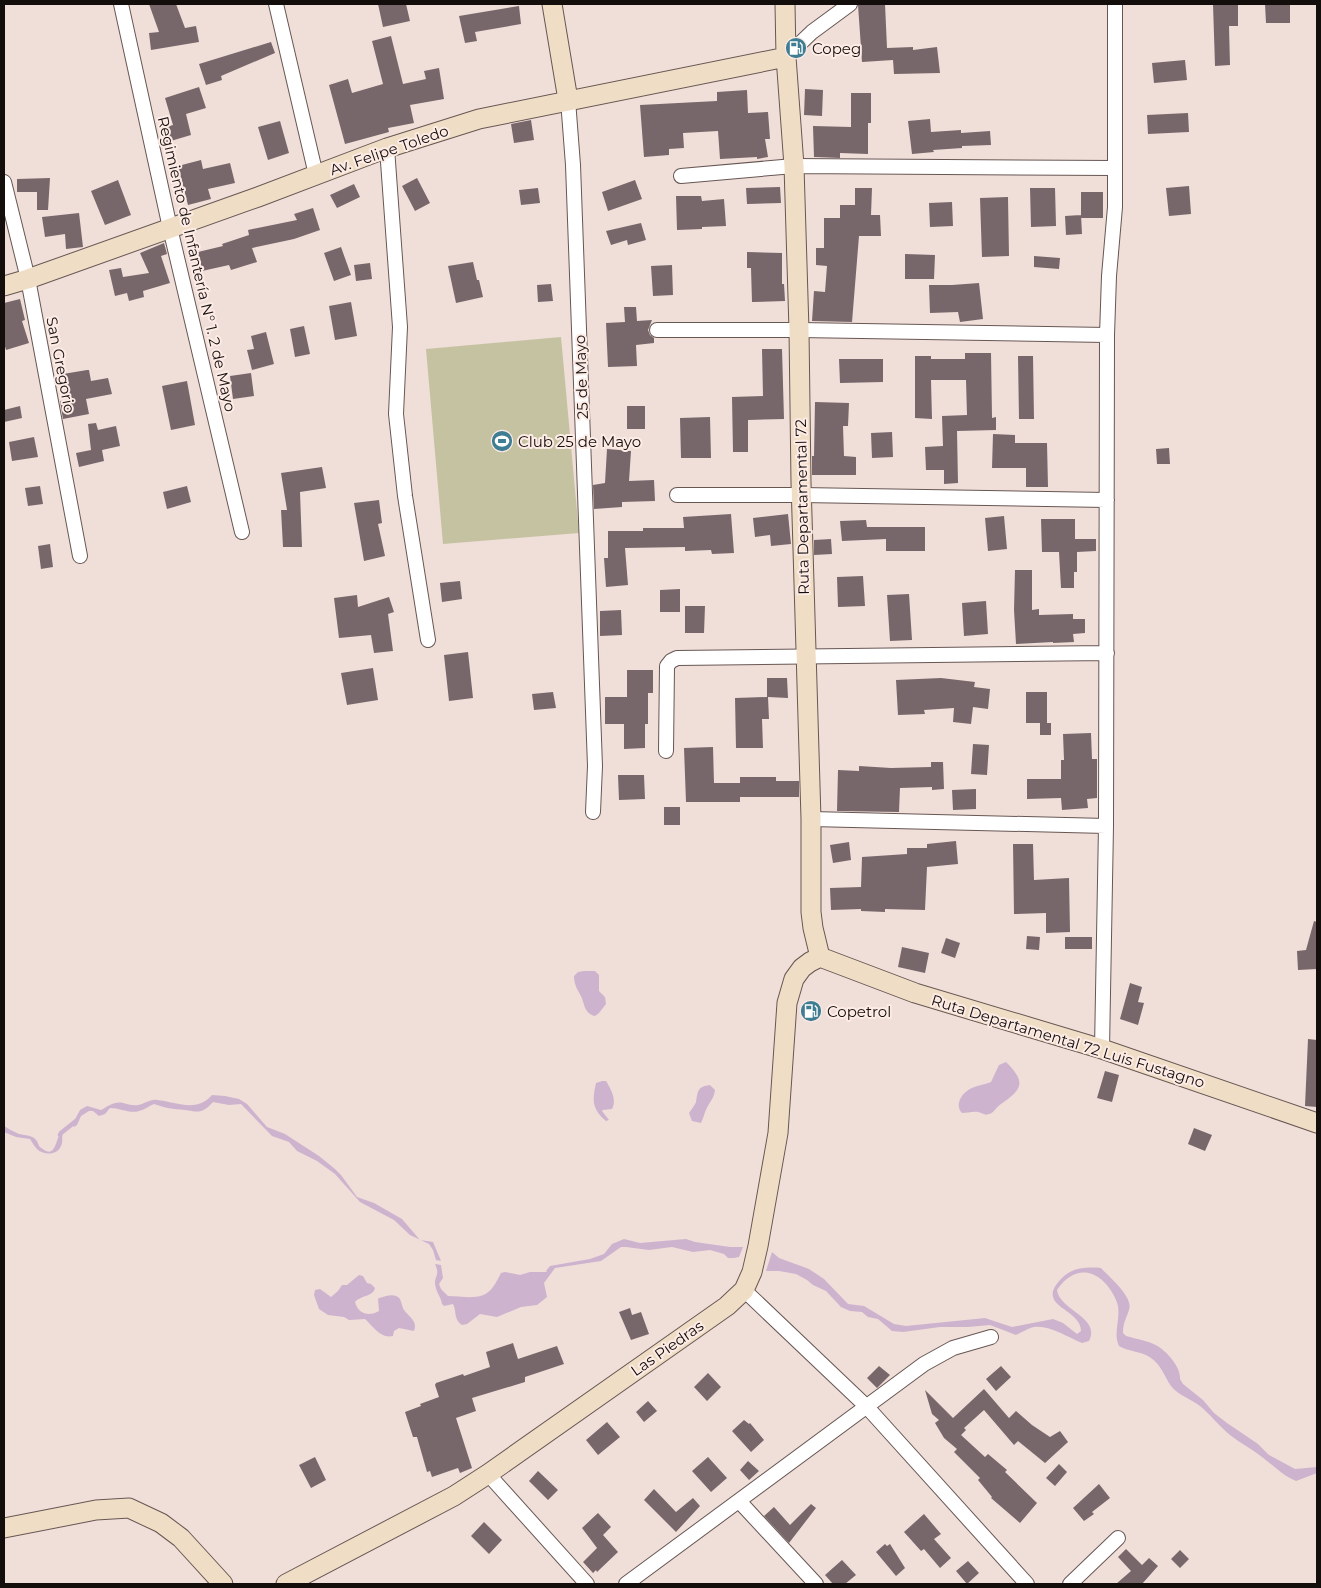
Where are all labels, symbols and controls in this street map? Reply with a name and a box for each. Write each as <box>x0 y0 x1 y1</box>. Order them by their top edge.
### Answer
fuel station icon: Copeg <box>784 36 808 60</box>
place label: Copeg <box>812 39 861 58</box>
street label: Regimiento de Infantería N° 1. 2 de Mayo <box>154 114 240 414</box>
street label: Av. Felipe Toledo <box>327 121 451 179</box>
street label: San Gregorio <box>42 315 80 415</box>
street label: 25 de Mayo <box>570 335 592 419</box>
street label: Ruta Departamental 72 <box>791 419 813 595</box>
sports icon: Club 25 de Mayo <box>490 429 514 453</box>
place label: Club 25 de Mayo <box>518 432 641 451</box>
street label: Ruta Departamental 72 Luis Fustagno <box>929 990 1207 1092</box>
fuel station icon: Copetrol <box>799 999 823 1023</box>
place label: Copetrol <box>827 1002 891 1021</box>
street label: Las Piedras <box>627 1316 707 1380</box>

